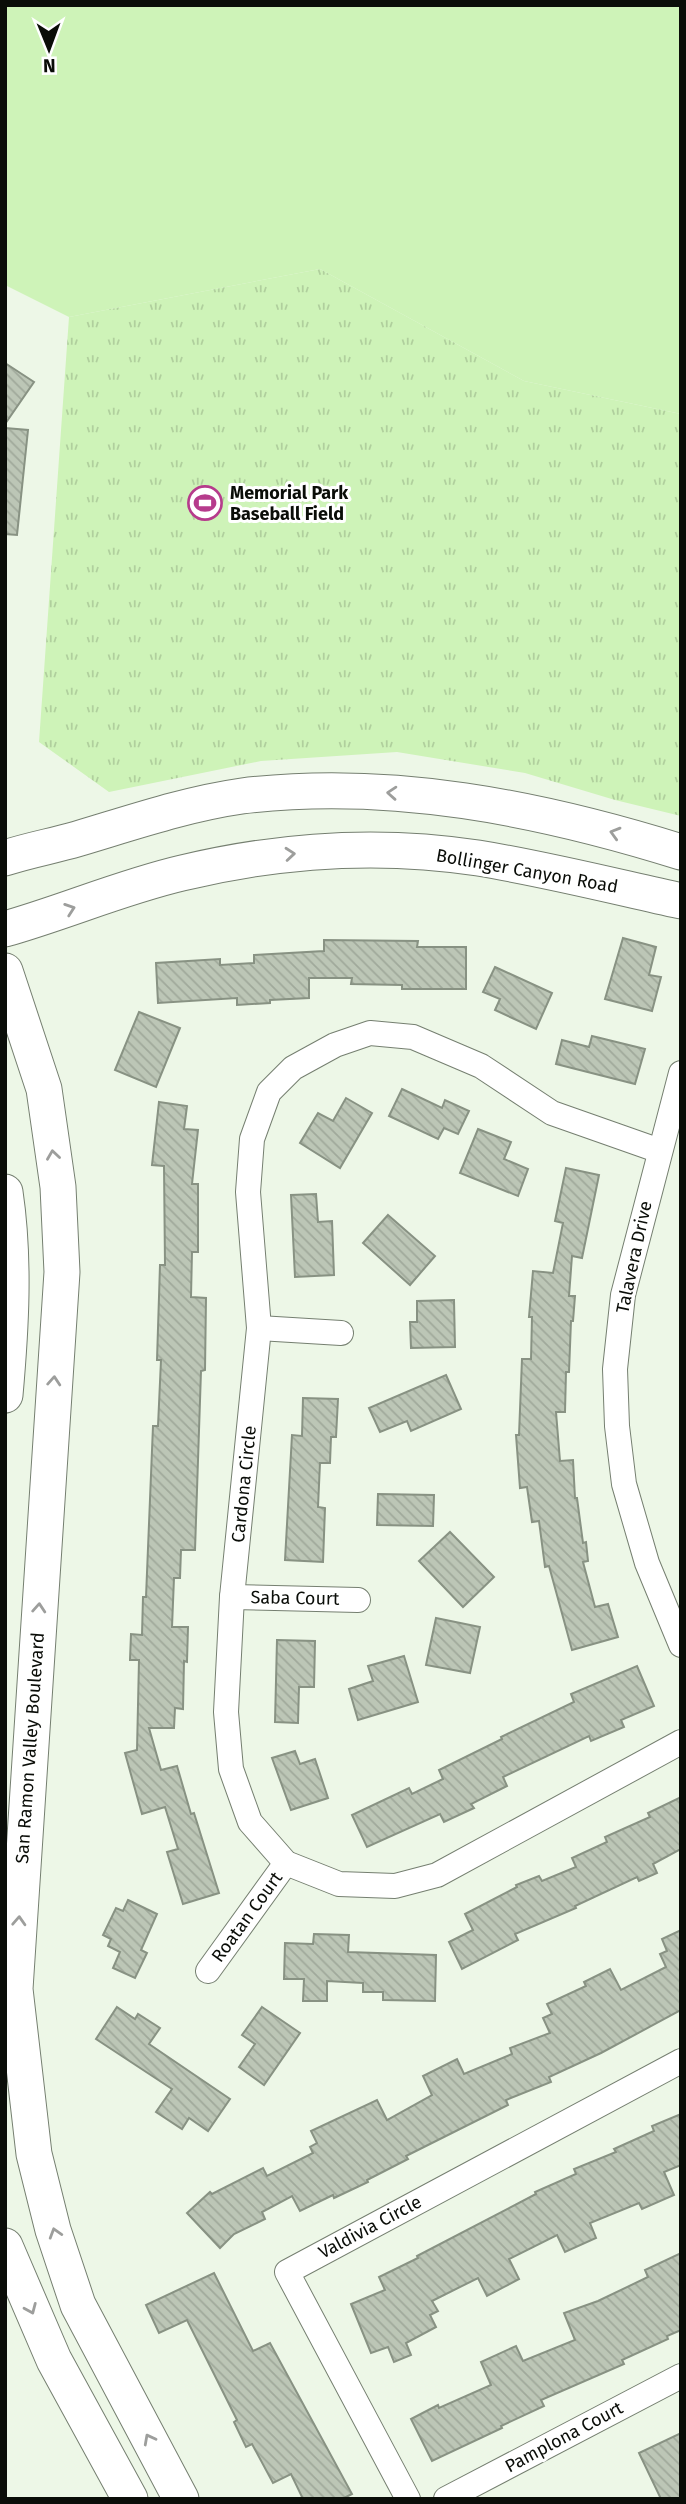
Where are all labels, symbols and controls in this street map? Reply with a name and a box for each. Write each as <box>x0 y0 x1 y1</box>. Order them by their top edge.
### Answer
north arrow <box>14 14 84 84</box>
text: N <box>43 54 56 77</box>
place label: Memorial Park Baseball Field <box>230 482 349 525</box>
sports icon: Memorial Park Baseball Field <box>186 484 224 522</box>
one-way arrow <box>386 786 397 801</box>
one-way arrow <box>609 827 621 842</box>
street label: Bollinger Canyon Road <box>434 844 620 898</box>
one-way arrow <box>285 847 296 862</box>
one-way arrow <box>64 902 76 917</box>
one-way arrow <box>46 1149 61 1161</box>
street label: Talavera Drive <box>611 1199 657 1315</box>
one-way arrow <box>46 1375 61 1386</box>
street label: Cardona Circle <box>227 1424 261 1544</box>
street label: Saba Court <box>250 1586 340 1610</box>
one-way arrow <box>31 1602 46 1613</box>
street label: San Ramon Valley Boulevard <box>11 1632 49 1864</box>
street label: Roatan Court <box>207 1867 287 1967</box>
one-way arrow <box>11 1915 26 1926</box>
street label: Valdivia Circle <box>315 2191 425 2263</box>
one-way arrow <box>48 2227 63 2239</box>
one-way arrow <box>23 2301 37 2314</box>
street label: Pamplona Court <box>501 2396 627 2477</box>
one-way arrow <box>144 2433 157 2446</box>

